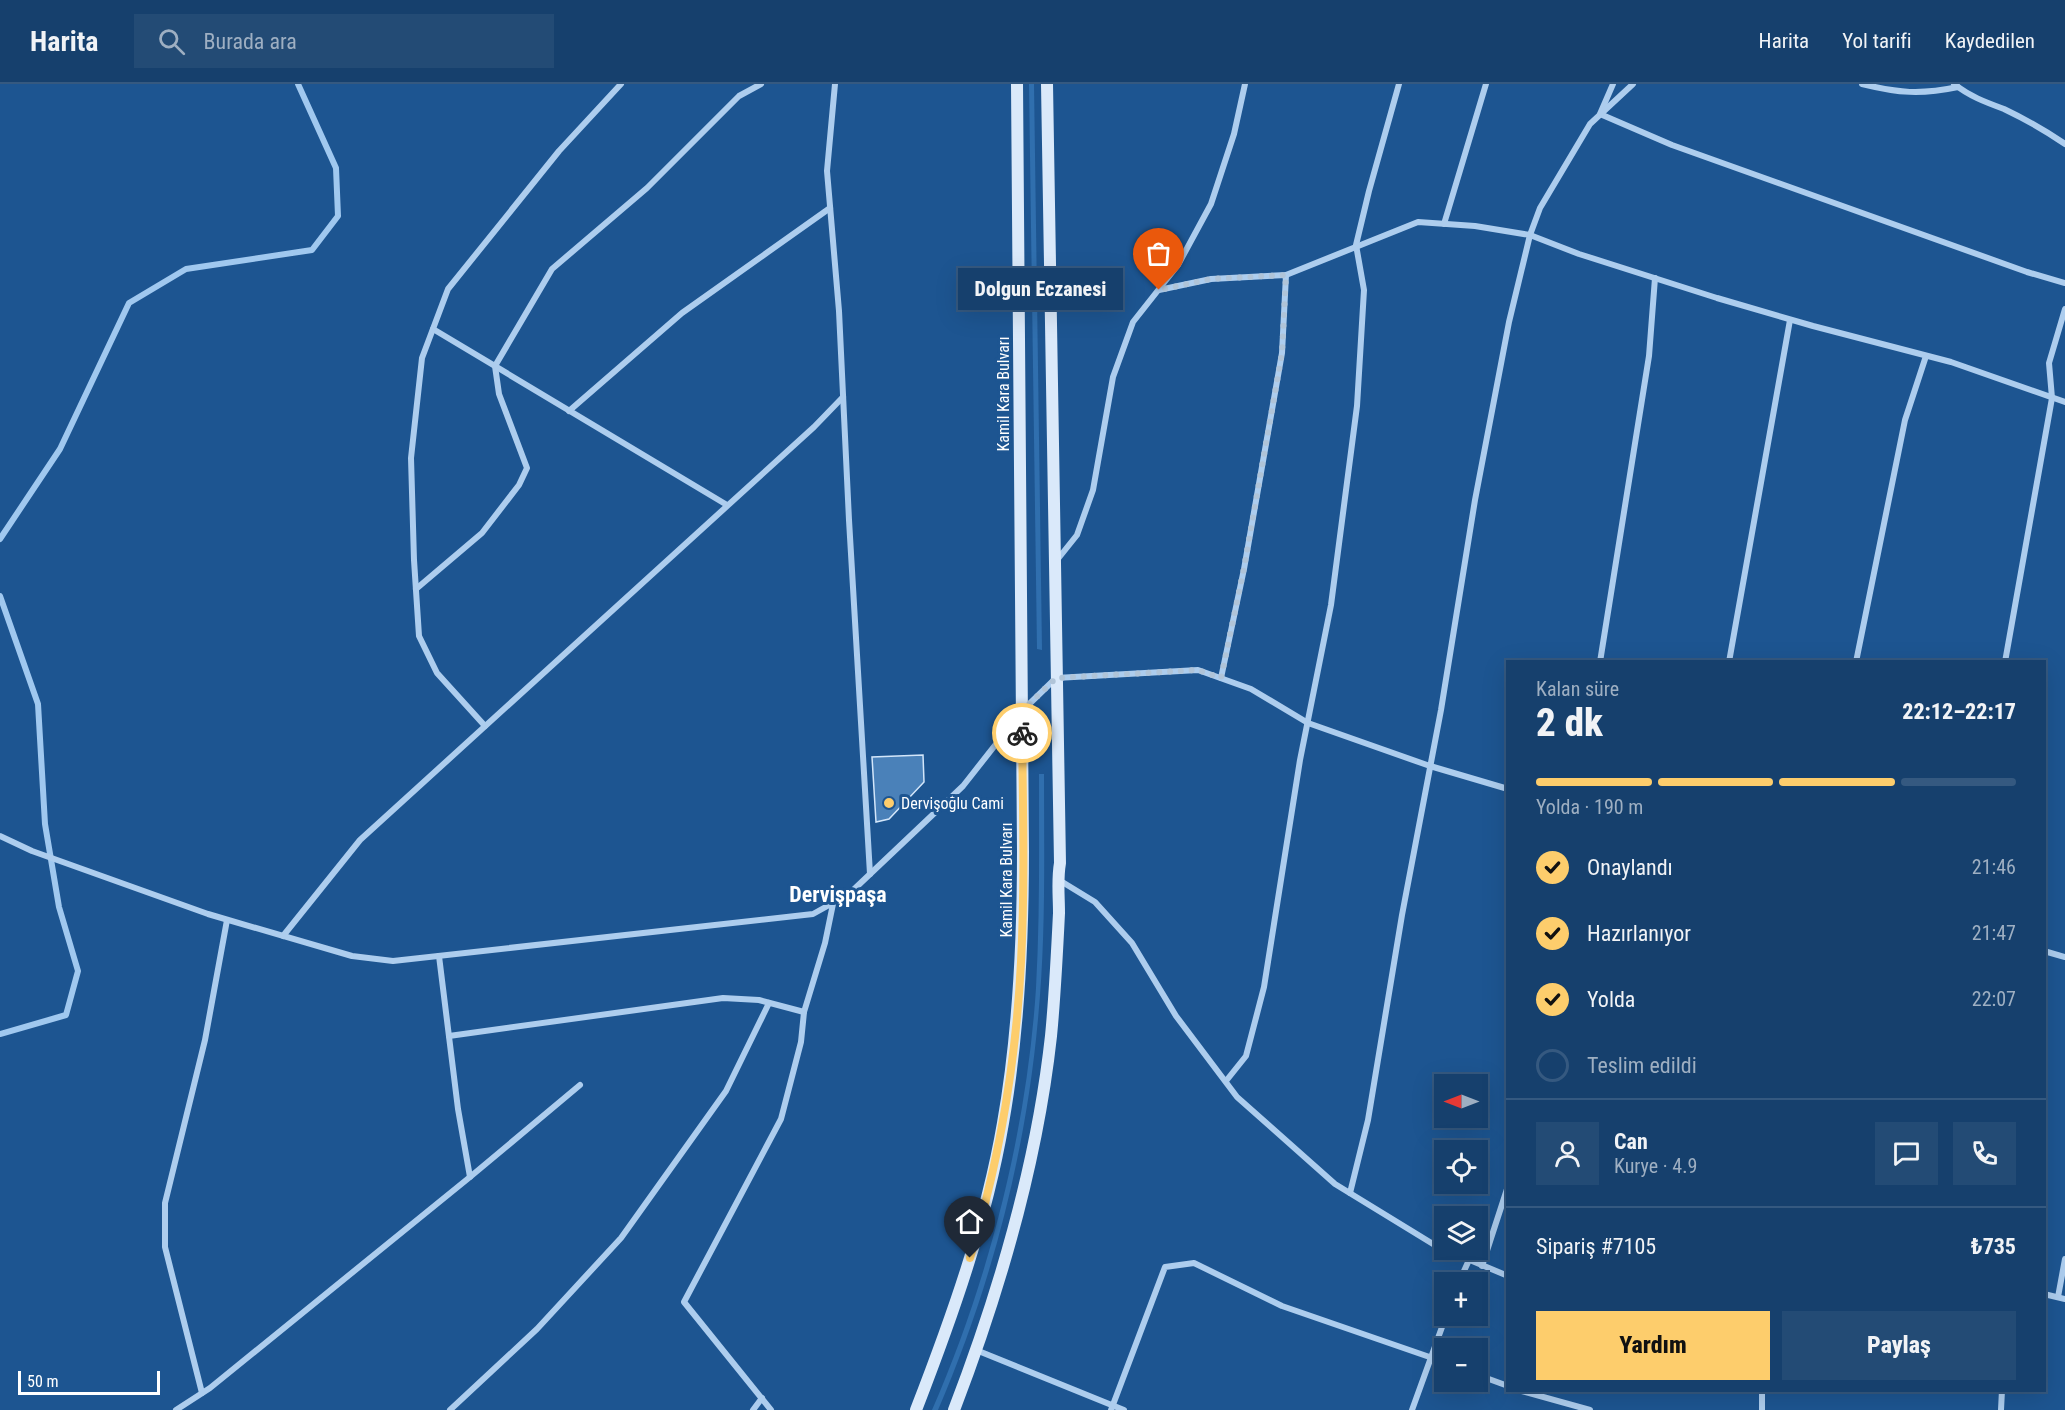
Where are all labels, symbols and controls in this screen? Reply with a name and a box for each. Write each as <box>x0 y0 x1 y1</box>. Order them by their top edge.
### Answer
search box <box>134 14 554 68</box>
text: Harita <box>30 25 98 58</box>
icon: search <box>155 25 188 58</box>
text: Burada ara <box>203 29 297 54</box>
text: Harita <box>1759 29 1809 53</box>
text: Yol tarifi <box>1842 29 1912 53</box>
text: Kaydedilen <box>1945 29 2035 53</box>
pin <box>1133 228 1184 290</box>
icon: bag <box>1142 237 1175 270</box>
callout: Dolgun Eczanesi <box>958 269 1123 311</box>
text: Dolgun Eczanesi <box>975 277 1106 301</box>
street label: Kamil Kara Bulvarı <box>994 337 1013 451</box>
text: Kalan süre <box>1536 677 1619 701</box>
text: 22:12–22:17 <box>1902 699 2016 724</box>
text: 2 dk <box>1536 700 1603 746</box>
courier <box>992 703 1052 763</box>
icon: bike <box>1006 717 1039 750</box>
place label: Dervişoğlu Cami <box>901 794 1004 813</box>
text: Yolda · 190 m <box>1536 795 1643 819</box>
marker: Dervişoğlu Cami <box>882 796 896 810</box>
street label: Kamil Kara Bulvarı <box>997 823 1016 937</box>
icon: check <box>1536 851 1569 884</box>
text: Onaylandı <box>1587 855 1673 880</box>
text: 21:46 <box>1972 855 2016 879</box>
district label: Dervişpaşa <box>789 882 887 907</box>
icon: check <box>1536 917 1569 950</box>
text: Hazırlanıyor <box>1587 921 1691 946</box>
text: 21:47 <box>1972 921 2016 945</box>
icon: check <box>1536 983 1569 1016</box>
text: Yolda <box>1587 987 1635 1012</box>
text: 22:07 <box>1972 987 2016 1011</box>
text: Teslim edildi <box>1587 1053 1697 1078</box>
north arrow <box>1434 1074 1488 1128</box>
map controls <box>1434 1074 1488 1392</box>
button: person <box>1536 1122 1599 1185</box>
button: chat <box>1875 1122 1938 1185</box>
button: phone <box>1953 1122 2016 1185</box>
text: Can <box>1614 1129 1648 1154</box>
button: locate <box>1434 1140 1488 1194</box>
text: Kurye · 4.9 <box>1614 1154 1697 1178</box>
pin <box>944 1196 995 1258</box>
icon: home <box>953 1205 986 1238</box>
button: layers <box>1434 1206 1488 1260</box>
text: Sipariş #7105 <box>1536 1234 1656 1259</box>
text: ₺735 <box>1971 1234 2016 1259</box>
button: + <box>1434 1272 1488 1326</box>
button: Yardım <box>1536 1311 1770 1380</box>
button: Paylaş <box>1782 1311 2016 1380</box>
button: − <box>1434 1338 1488 1392</box>
scale bar <box>18 1368 160 1396</box>
text: 50 m <box>27 1372 59 1391</box>

